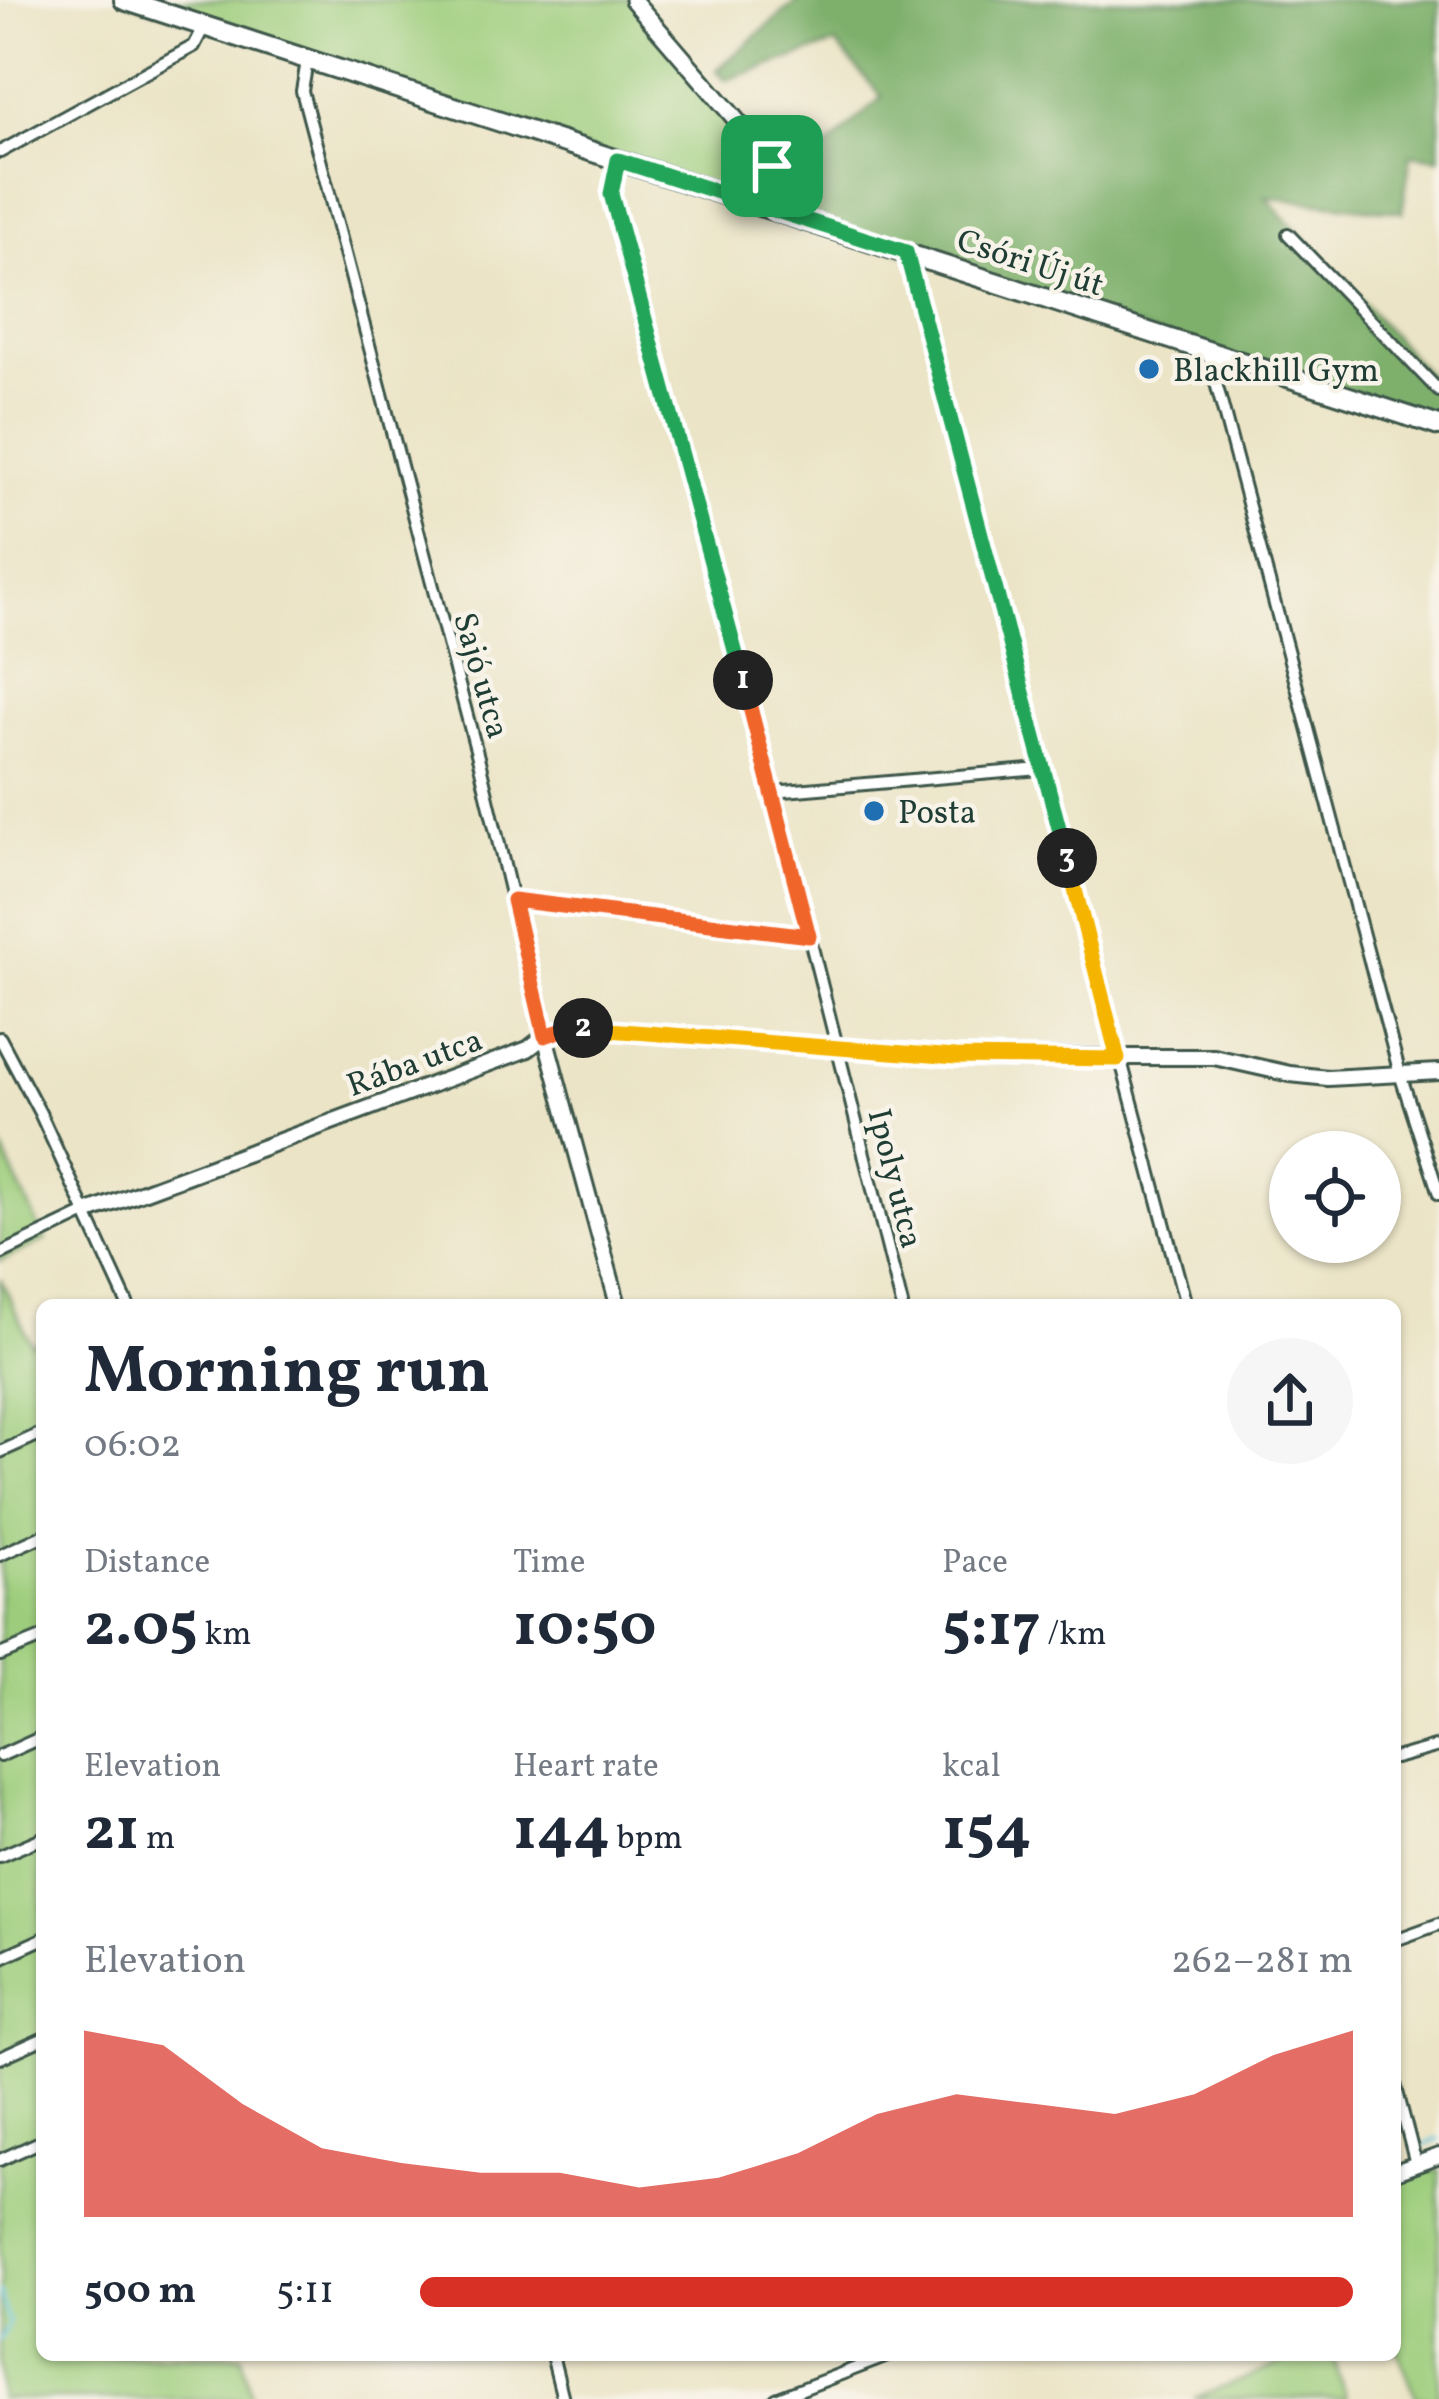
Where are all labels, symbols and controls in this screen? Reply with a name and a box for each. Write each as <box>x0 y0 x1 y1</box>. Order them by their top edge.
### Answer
pin <box>721 115 823 217</box>
icon: arrive <box>739 133 805 199</box>
street label: Csóri Új út <box>950 219 1109 310</box>
place label: Blackhill Gym <box>1173 350 1379 396</box>
marker: Blackhill Gym <box>1136 356 1162 382</box>
street label: Sajó utca <box>439 608 519 745</box>
pin: 1 <box>713 650 773 710</box>
text: 1 <box>736 657 750 703</box>
place label: Posta <box>898 792 976 838</box>
marker: Posta <box>861 798 887 824</box>
pin: 3 <box>1037 828 1097 888</box>
text: 3 <box>1059 835 1075 881</box>
pin: 2 <box>553 998 613 1058</box>
text: 2 <box>574 1005 592 1051</box>
street label: Rába utca <box>341 1019 490 1111</box>
street label: Ipoly utca <box>854 1104 933 1254</box>
map controls <box>1269 1131 1401 1263</box>
button: locate <box>1269 1131 1401 1263</box>
text: Morning run <box>84 1328 490 1420</box>
button: share <box>1227 1338 1353 1464</box>
text: 06:02 <box>84 1419 181 1473</box>
text: Distance <box>84 1541 210 1587</box>
text: Time <box>513 1541 585 1587</box>
text: Pace <box>942 1541 1008 1587</box>
text: 2.05 <box>84 1587 198 1670</box>
text: 10:50 <box>513 1587 656 1670</box>
text: 5:17 <box>942 1587 1041 1670</box>
text: km <box>198 1613 252 1659</box>
text: /km <box>1041 1613 1107 1659</box>
text: Elevation <box>84 1745 221 1791</box>
text: Heart rate <box>513 1745 659 1791</box>
text: kcal <box>942 1745 1001 1791</box>
text: 21 <box>84 1791 139 1874</box>
text: 144 <box>513 1791 610 1874</box>
text: 154 <box>942 1791 1031 1874</box>
text: m <box>139 1817 175 1863</box>
text: bpm <box>610 1817 683 1863</box>
text: Elevation <box>84 1935 246 1989</box>
text: 262–281 m <box>1171 1935 1353 1989</box>
text: 500 m <box>84 2265 196 2319</box>
text: 5:11 <box>276 2265 334 2319</box>

